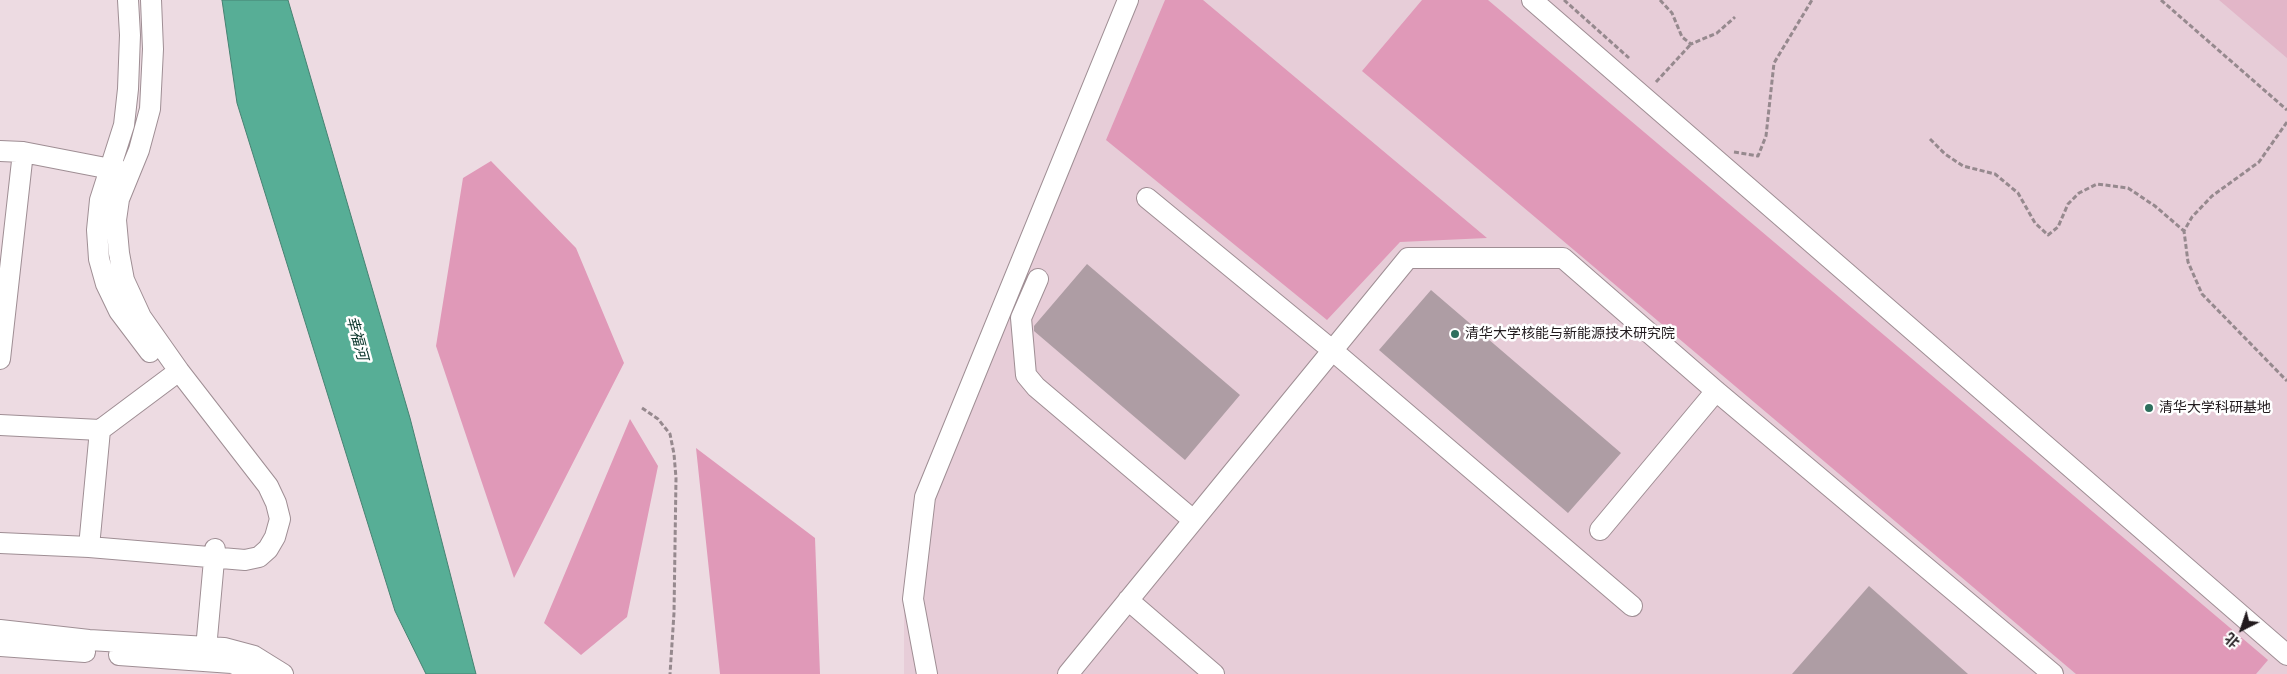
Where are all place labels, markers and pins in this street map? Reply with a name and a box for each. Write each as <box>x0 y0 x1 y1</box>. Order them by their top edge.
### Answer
place label: 清华大学核能与新能源技术研究院 <box>1465 326 1675 342</box>
marker: 清华大学核能与新能源技术研究院 <box>1449 328 1461 340</box>
place label: 清华大学科研基地 <box>2159 400 2271 416</box>
marker: 清华大学科研基地 <box>2143 402 2155 414</box>

